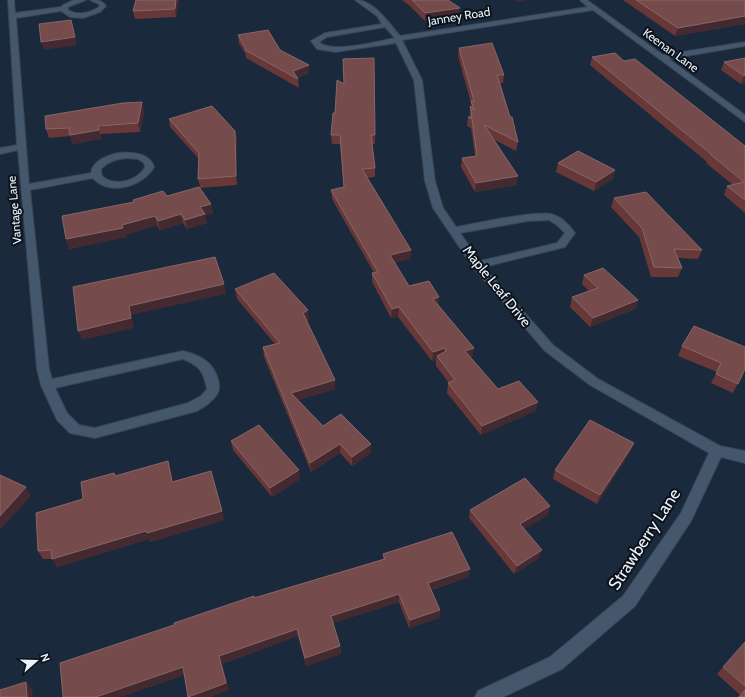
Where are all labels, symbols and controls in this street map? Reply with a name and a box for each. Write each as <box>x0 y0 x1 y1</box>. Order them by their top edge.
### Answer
street label: Janney Road <box>426 4 491 28</box>
street label: Keenan Lane <box>640 25 702 75</box>
street label: Vantage Lane <box>4 175 24 245</box>
street label: Maple Leaf Drive <box>459 242 535 330</box>
street label: Strawberry Lane <box>604 484 684 594</box>
north arrow <box>16 641 56 681</box>
text: N <box>37 652 53 664</box>

